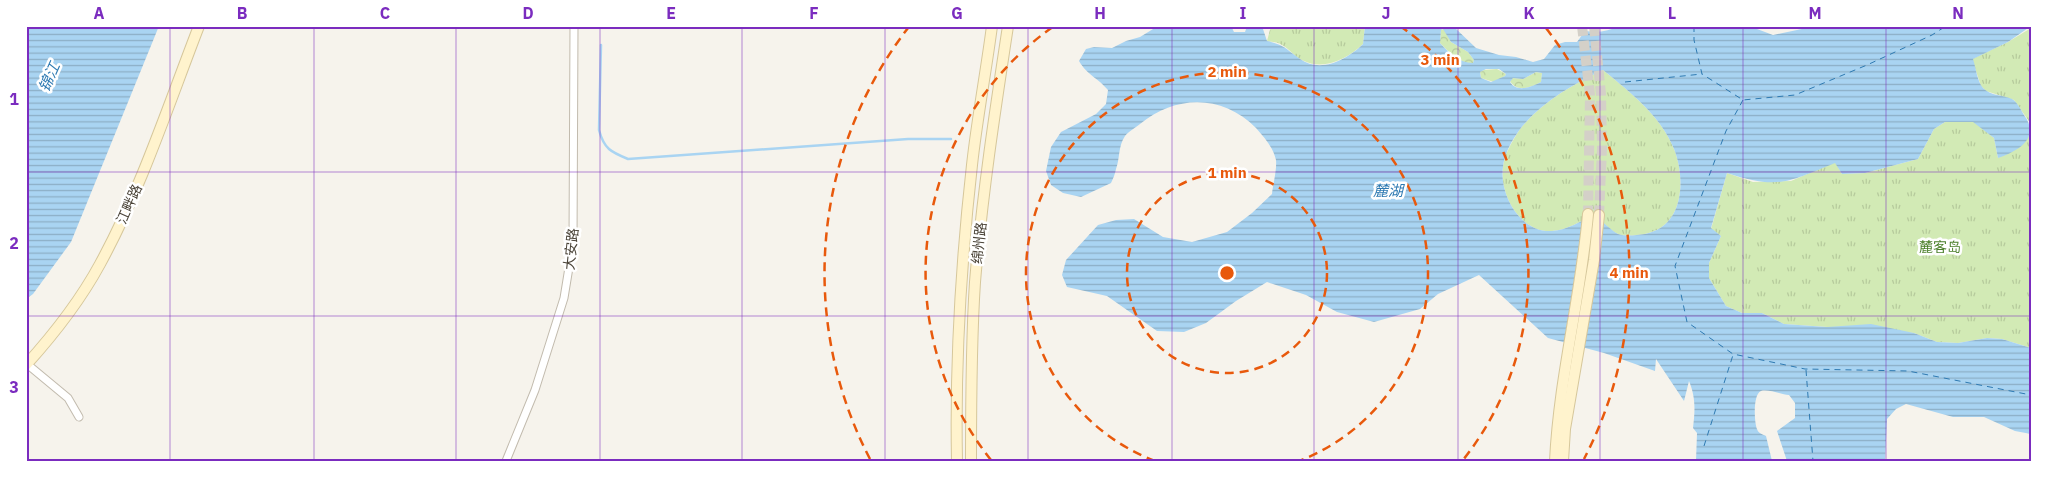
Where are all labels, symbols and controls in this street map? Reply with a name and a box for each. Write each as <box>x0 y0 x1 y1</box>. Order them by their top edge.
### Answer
text: A <box>94 3 105 23</box>
text: B <box>237 3 248 23</box>
text: C <box>380 3 390 23</box>
text: D <box>522 3 534 23</box>
text: E <box>666 3 676 23</box>
text: F <box>809 3 819 23</box>
text: G <box>951 3 963 23</box>
text: H <box>1094 3 1106 23</box>
text: I <box>1240 3 1247 23</box>
text: J <box>1382 3 1390 23</box>
text: K <box>1523 3 1535 23</box>
text: L <box>1668 3 1676 23</box>
text: M <box>1808 3 1822 23</box>
text: N <box>1952 3 1964 23</box>
text: 3 min <box>1420 50 1460 69</box>
water label: 锦江 <box>34 58 65 95</box>
text: 2 min <box>1207 62 1247 81</box>
text: 1 <box>9 89 19 109</box>
text: 1 min <box>1207 163 1247 182</box>
street label: 江畔路 <box>112 181 146 227</box>
water label: 麓湖 <box>1373 181 1405 200</box>
street label: 绵州路 <box>968 221 990 265</box>
street label: 大安路 <box>560 227 582 271</box>
text: 2 <box>9 233 19 253</box>
park label: 麓客岛 <box>1919 238 1961 256</box>
text: 4 min <box>1609 263 1649 282</box>
centre of rings <box>1218 264 1236 282</box>
text: 3 <box>9 377 19 397</box>

